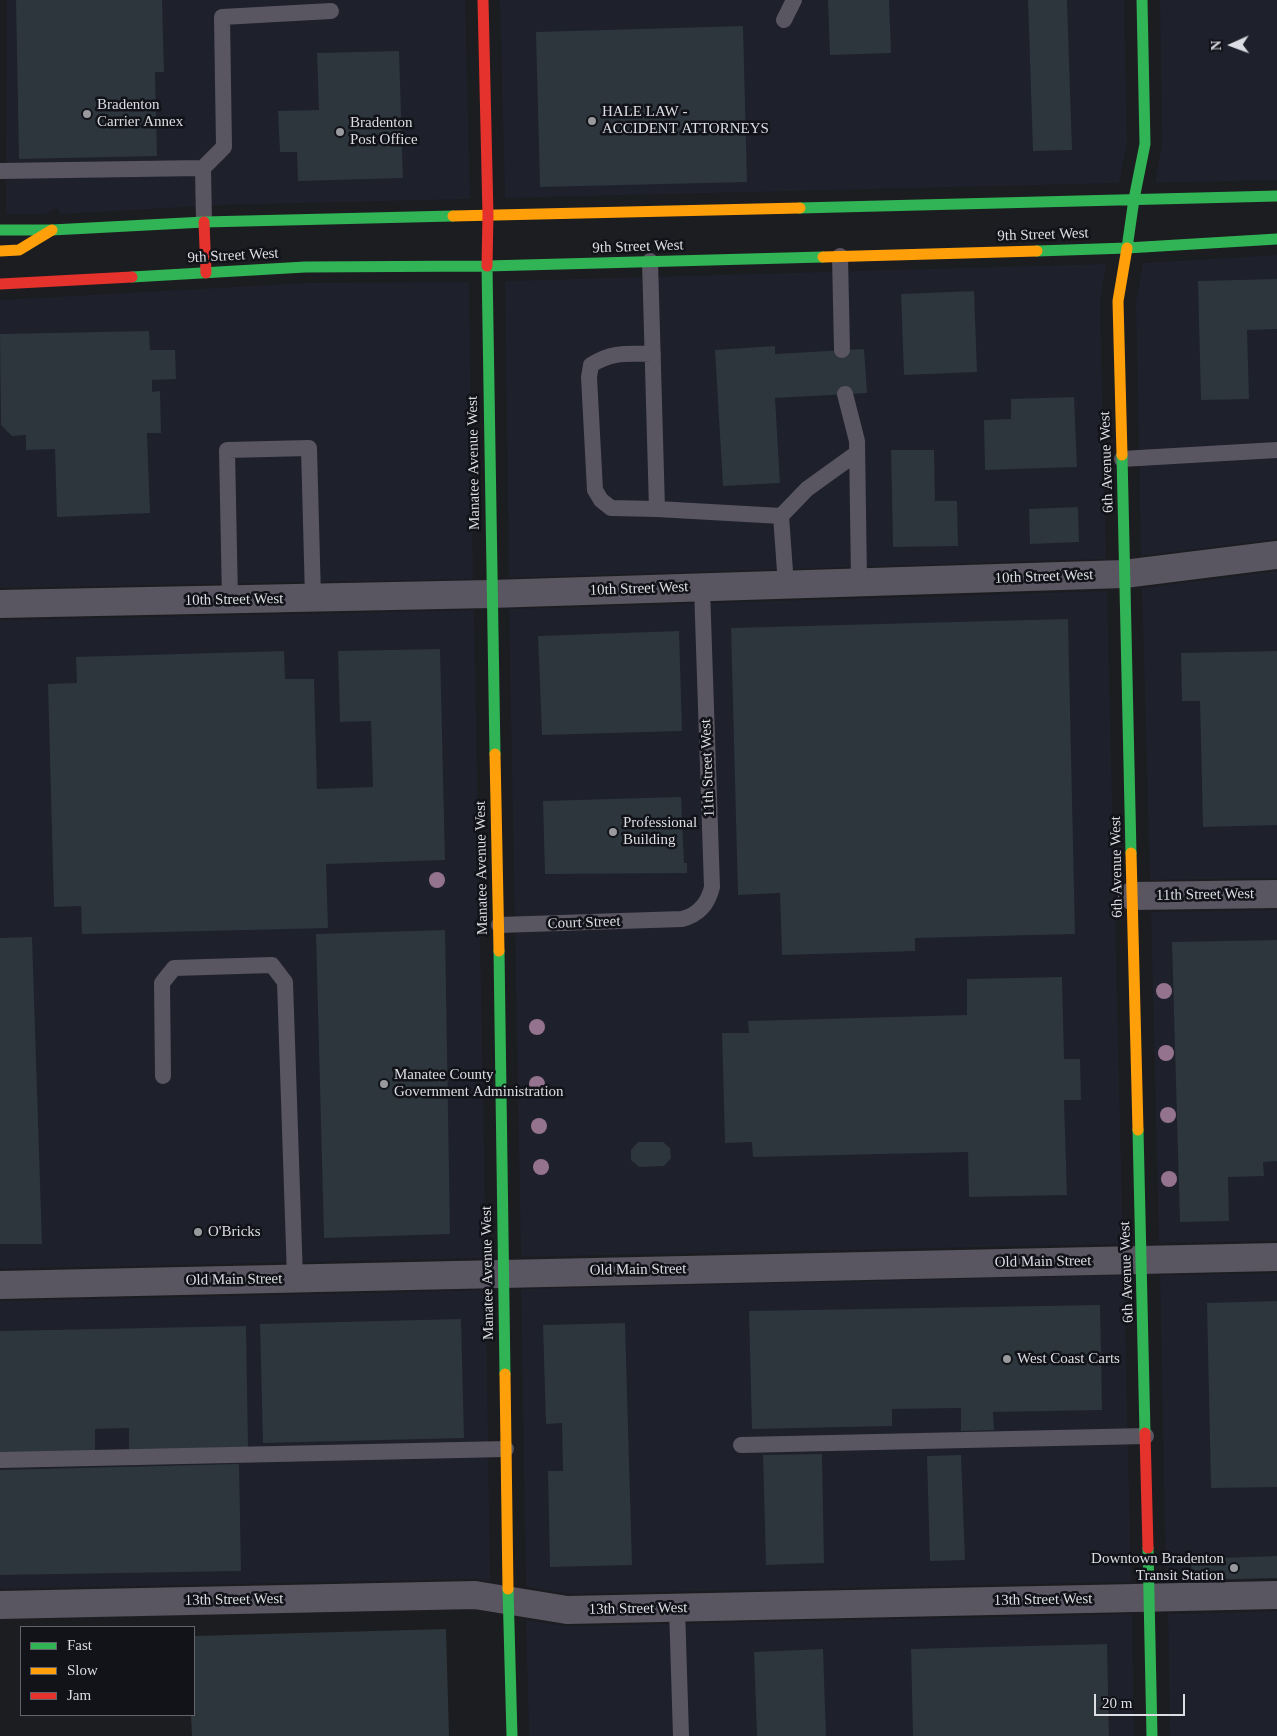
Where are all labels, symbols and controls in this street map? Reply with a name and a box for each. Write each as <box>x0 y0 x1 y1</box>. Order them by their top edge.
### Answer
north arrow <box>1207 20 1257 70</box>
text: N <box>1209 40 1224 51</box>
place label: Bradenton Carrier Annex <box>97 96 183 131</box>
place label: HALE LAW - ACCIDENT ATTORNEYS <box>602 103 769 138</box>
marker: Bradenton Carrier Annex <box>81 108 93 120</box>
place label: Bradenton Post Office <box>350 114 418 149</box>
marker: HALE LAW - ACCIDENT ATTORNEYS <box>586 115 598 127</box>
marker: Bradenton Post Office <box>334 126 346 138</box>
street label: 9th Street West <box>997 224 1089 246</box>
street label: 9th Street West <box>592 236 684 258</box>
street label: 9th Street West <box>187 245 279 267</box>
street label: Manatee Avenue West <box>464 396 484 530</box>
street label: 6th Avenue West <box>1096 411 1118 513</box>
street label: 10th Street West <box>994 566 1094 588</box>
street label: 10th Street West <box>589 578 689 600</box>
street label: 10th Street West <box>184 590 284 610</box>
street label: 11th Street West <box>697 719 719 817</box>
street label: Manatee Avenue West <box>472 801 492 935</box>
place label: Professional Building <box>623 814 697 849</box>
street label: 6th Avenue West <box>1107 816 1127 918</box>
marker: Professional Building <box>607 826 619 838</box>
street label: 11th Street West <box>1156 885 1254 905</box>
street label: Court Street <box>547 913 621 933</box>
place label: Manatee County Government Administration <box>394 1066 564 1101</box>
marker: Manatee County Government Administration <box>378 1078 390 1090</box>
street label: Manatee Avenue West <box>478 1206 498 1340</box>
street label: 6th Avenue West <box>1116 1221 1138 1323</box>
place label: O'Bricks <box>208 1223 261 1241</box>
marker: O'Bricks <box>192 1226 204 1238</box>
street label: Old Main Street <box>995 1252 1091 1272</box>
street label: Old Main Street <box>590 1260 686 1280</box>
street label: Old Main Street <box>186 1270 282 1290</box>
place label: West Coast Carts <box>1017 1350 1120 1368</box>
marker: West Coast Carts <box>1001 1353 1013 1365</box>
place label: Downtown Bradenton Transit Station <box>1091 1550 1224 1585</box>
marker: Downtown Bradenton Transit Station <box>1228 1562 1240 1574</box>
street label: 13th Street West <box>184 1590 284 1610</box>
street label: 13th Street West <box>993 1590 1093 1610</box>
street label: 13th Street West <box>588 1599 688 1619</box>
legend <box>20 1626 195 1716</box>
text: Fast <box>67 1637 92 1653</box>
text: Slow <box>67 1662 98 1678</box>
scale bar <box>1097 1684 1188 1716</box>
text: Jam <box>67 1687 91 1703</box>
text: 20 m <box>1102 1695 1132 1711</box>

